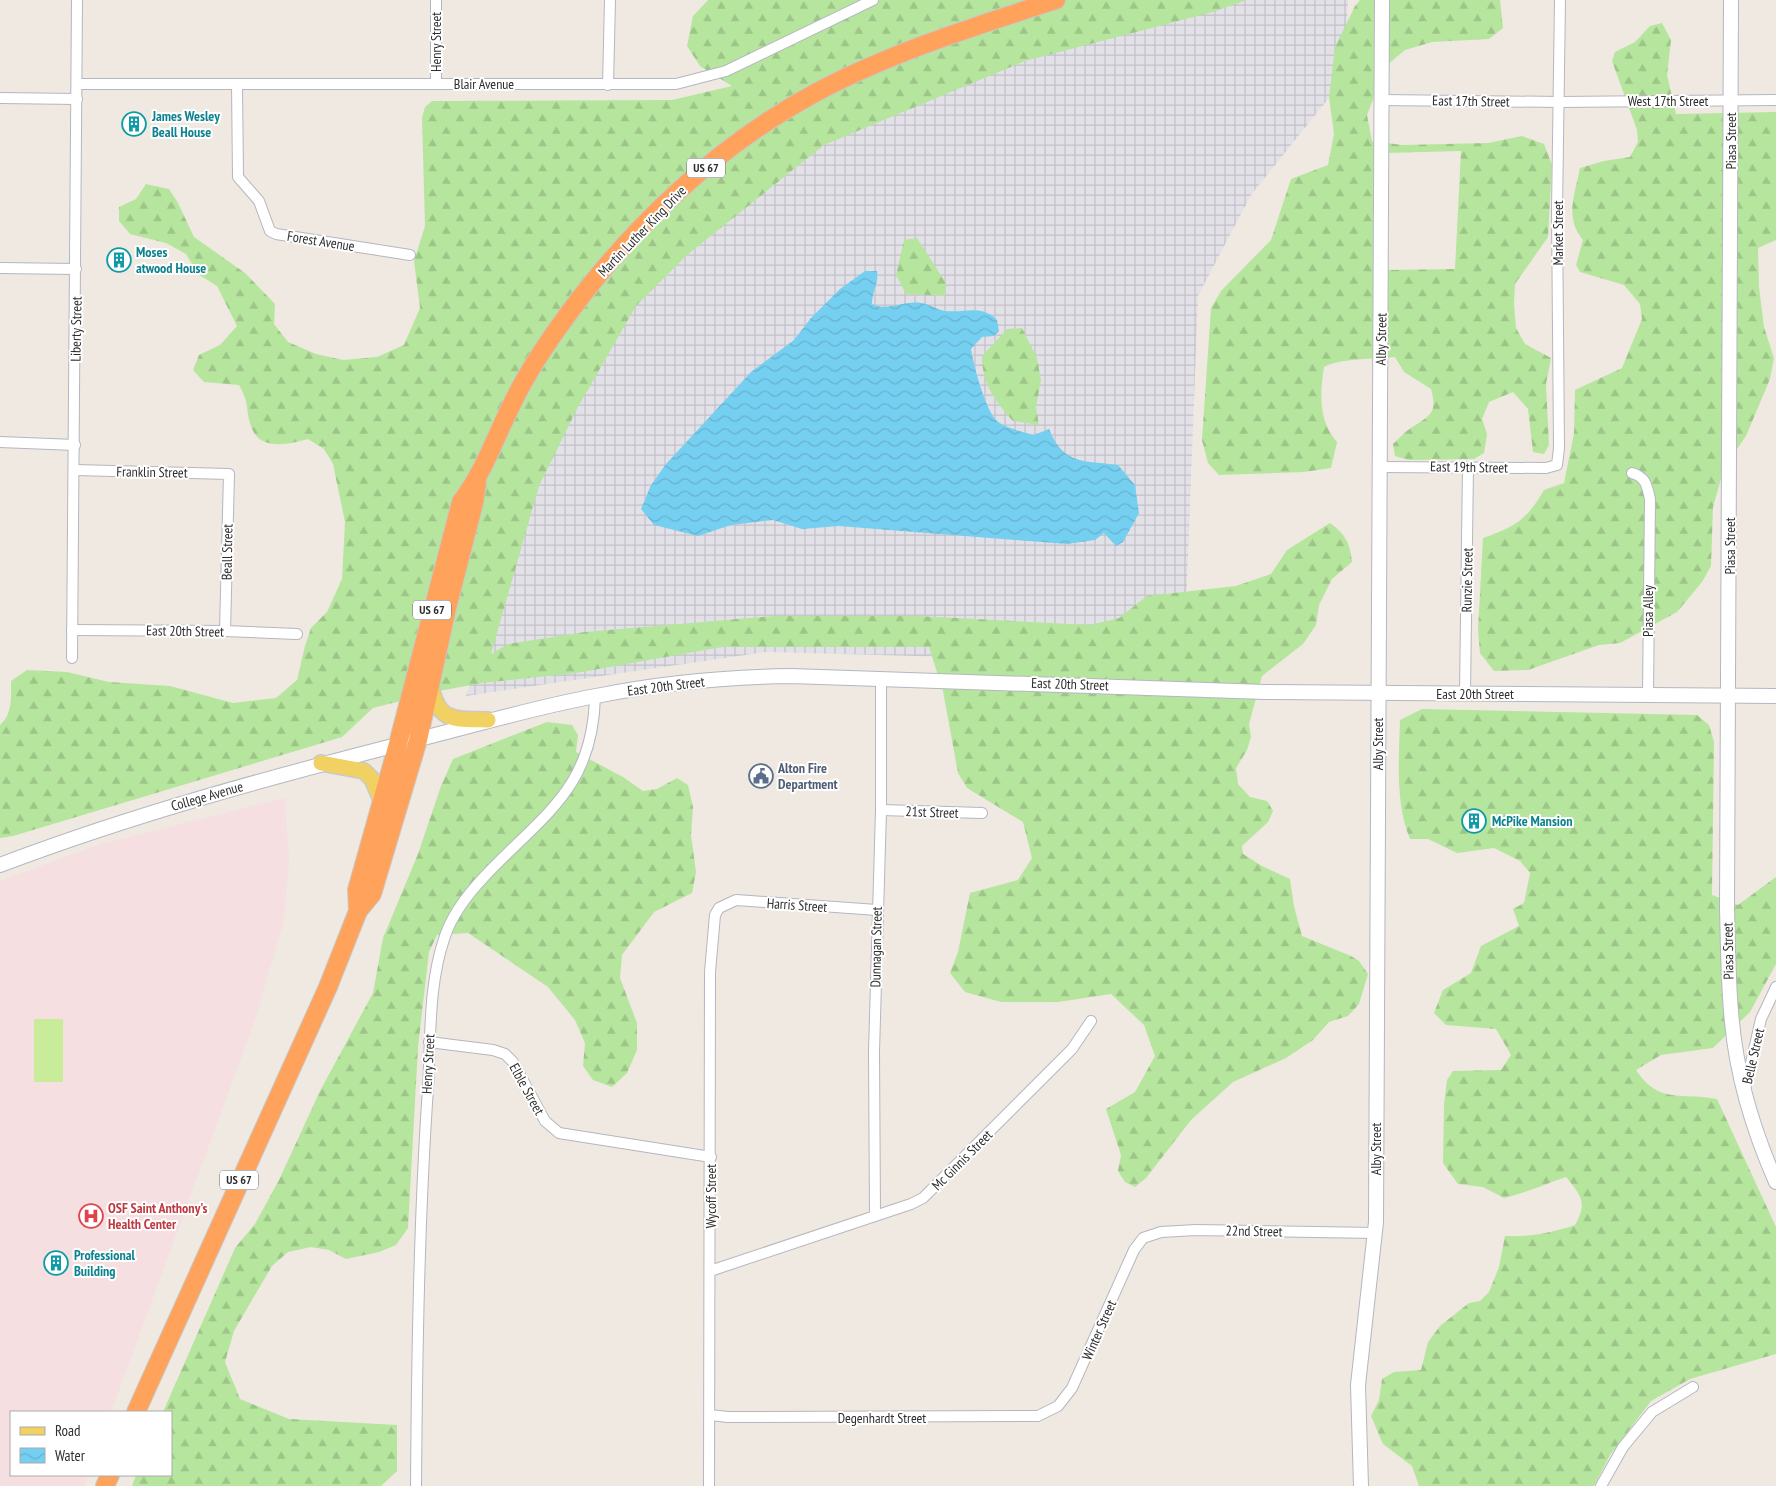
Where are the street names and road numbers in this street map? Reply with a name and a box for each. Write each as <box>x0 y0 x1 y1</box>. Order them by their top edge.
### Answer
street label: Henry Street <box>427 12 445 72</box>
street label: Blair Avenue <box>454 75 514 93</box>
street label: East 17th Street <box>1432 91 1510 111</box>
street label: West 17th Street <box>1628 92 1708 110</box>
street label: Piasa Street <box>1722 112 1740 170</box>
road number: US 67 <box>687 158 725 178</box>
street label: Martin Luther King Drive <box>594 182 690 280</box>
street label: Market Street <box>1549 200 1567 266</box>
street label: Forest Avenue <box>286 227 356 255</box>
street label: Liberty Street <box>66 296 86 362</box>
street label: Alby Street <box>1372 312 1390 365</box>
street label: East 19th Street <box>1430 457 1508 477</box>
street label: Franklin Street <box>116 462 188 482</box>
street label: Piasa Street <box>1721 517 1739 575</box>
street label: Beall Street <box>218 523 236 580</box>
street label: Runzie Street <box>1457 547 1477 613</box>
street label: Piasa Alley <box>1639 584 1657 637</box>
road number: US 67 <box>413 600 451 620</box>
street label: East 20th Street <box>146 621 224 641</box>
street label: East 20th Street <box>626 672 706 700</box>
street label: East 20th Street <box>1031 674 1109 694</box>
street label: East 20th Street <box>1436 685 1514 703</box>
street label: Alby Street <box>1369 718 1387 770</box>
street label: College Avenue <box>169 777 245 815</box>
street label: 21st Street <box>905 802 959 822</box>
street label: Harris Street <box>766 894 828 916</box>
street label: Dunnagan Street <box>866 906 886 988</box>
street label: Piasa Street <box>1718 922 1737 980</box>
street label: Belle Street <box>1738 1026 1768 1086</box>
street label: Henry Street <box>417 1033 439 1094</box>
street label: Elble Street <box>505 1060 549 1118</box>
street label: Alby Street <box>1367 1123 1385 1175</box>
street label: Mc Ginnis Street <box>928 1126 996 1194</box>
street label: Wycoff Street <box>702 1164 720 1228</box>
road number: US 67 <box>220 1170 258 1190</box>
street label: 22nd Street <box>1225 1222 1283 1240</box>
street label: Winter Street <box>1078 1297 1120 1363</box>
street label: Degenhardt Street <box>838 1409 926 1427</box>

